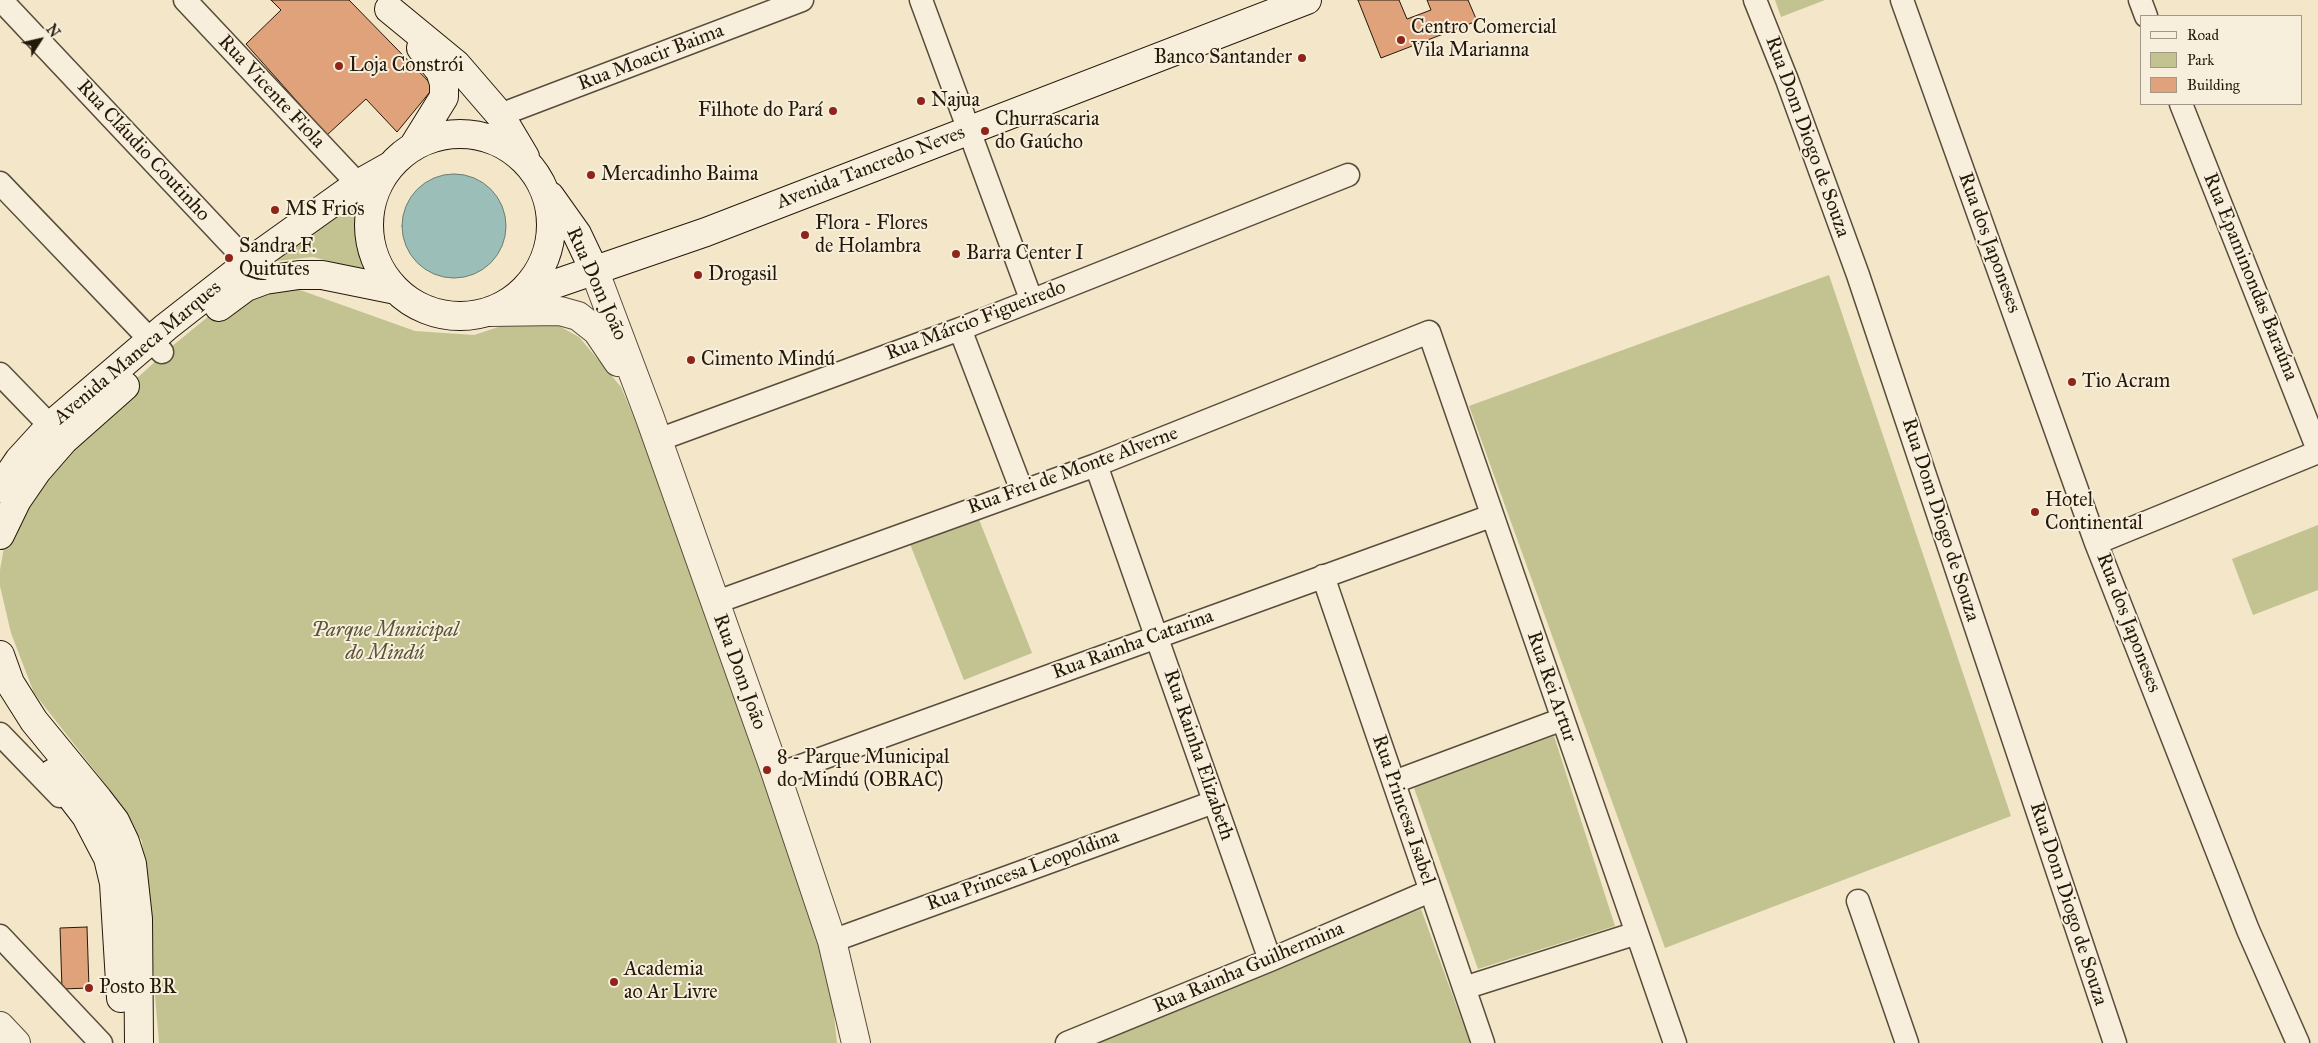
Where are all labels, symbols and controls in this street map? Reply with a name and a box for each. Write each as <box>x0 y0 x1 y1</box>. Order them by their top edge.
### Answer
north arrow <box>15 15 65 65</box>
legend <box>2140 15 2303 105</box>
place label: Centro Comercial Vila Marianna <box>1411 16 1557 63</box>
street label: Rua Moacir Baima <box>575 19 727 97</box>
text: N <box>42 21 63 41</box>
text: Road <box>2187 26 2219 44</box>
street label: Rua Vicente Fiola <box>212 30 330 154</box>
street label: Rua Dom Diogo de Souza <box>1759 33 1855 241</box>
marker: Centro Comercial Vila Marianna <box>1395 34 1407 46</box>
place label: Banco Santander <box>1154 46 1292 70</box>
text: Park <box>2187 51 2214 69</box>
marker: Banco Santander <box>1296 52 1308 64</box>
place label: Loja Constrói <box>349 54 464 78</box>
marker: Loja Constrói <box>333 60 345 72</box>
street label: Rua Cláudio Coutinho <box>71 75 215 227</box>
text: Building <box>2187 76 2240 94</box>
place label: Najua <box>931 89 980 113</box>
marker: Najua <box>915 95 927 107</box>
place label: Filhote do Pará <box>698 99 823 123</box>
marker: Filhote do Pará <box>827 105 839 117</box>
place label: Churrascaria do Gaúcho <box>995 108 1099 155</box>
street label: Avenida Tancredo Neves <box>773 121 969 215</box>
marker: Churrascaria do Gaúcho <box>979 125 991 137</box>
place label: Mercadinho Baima <box>601 163 758 187</box>
marker: Mercadinho Baima <box>585 169 597 181</box>
street label: Rua dos Japoneses <box>1952 170 2026 316</box>
street label: Rua Epaminondas Baraúna <box>2197 170 2303 384</box>
place label: MS Frios <box>285 198 364 222</box>
marker: MS Frios <box>269 204 281 216</box>
place label: Flora - Flores de Holambra <box>815 212 928 259</box>
street label: Rua Dom João <box>560 224 632 344</box>
marker: Flora - Flores de Holambra <box>799 229 811 241</box>
place label: Sandra F. Quitutes <box>239 235 316 282</box>
place label: Barra Center I <box>966 242 1084 266</box>
marker: Barra Center I <box>950 248 962 260</box>
marker: Sandra F. Quitutes <box>223 252 235 264</box>
place label: Drogasil <box>708 263 777 287</box>
marker: Drogasil <box>692 269 704 281</box>
street label: Avenida Maneca Marques <box>49 276 227 430</box>
street label: Rua Márcio Figueiredo <box>883 276 1069 366</box>
place label: Cimento Mindú <box>701 348 835 372</box>
marker: Cimento Mindú <box>685 354 697 366</box>
place label: Tio Acram <box>2082 370 2170 394</box>
marker: Tio Acram <box>2066 376 2078 388</box>
street label: Rua Dom Diogo de Souza <box>1896 415 1984 625</box>
street label: Rua Frei de Monte Alverne <box>965 422 1181 520</box>
place label: Hotel Continental <box>2045 489 2143 536</box>
marker: Hotel Continental <box>2029 506 2041 518</box>
street label: Rua dos Japoneses <box>2090 550 2166 696</box>
street label: Rua Rainha Catarina <box>1049 605 1217 685</box>
street label: Rua Dom João <box>707 611 771 733</box>
park label: Parque Municipal do Mindú <box>311 619 459 666</box>
street label: Rua Rei Artur <box>1521 628 1581 746</box>
street label: Rua Rainha Elizabeth <box>1157 666 1239 844</box>
street label: Rua Princesa Isabel <box>1366 732 1440 888</box>
place label: 8 - Parque Municipal do Mindú (OBRAC) <box>777 746 949 793</box>
marker: 8 - Parque Municipal do Mindú (OBRAC) <box>761 764 773 776</box>
street label: Rua Dom Diogo de Souza <box>2024 799 2112 1009</box>
street label: Rua Princesa Leopoldina <box>924 825 1122 917</box>
street label: Rua Rainha Guilhermina <box>1150 917 1348 1019</box>
place label: Academia ao Ar Livre <box>624 958 718 1005</box>
place label: Posto BR <box>99 976 176 1000</box>
marker: Academia ao Ar Livre <box>608 976 620 988</box>
marker: Posto BR <box>83 982 95 994</box>

